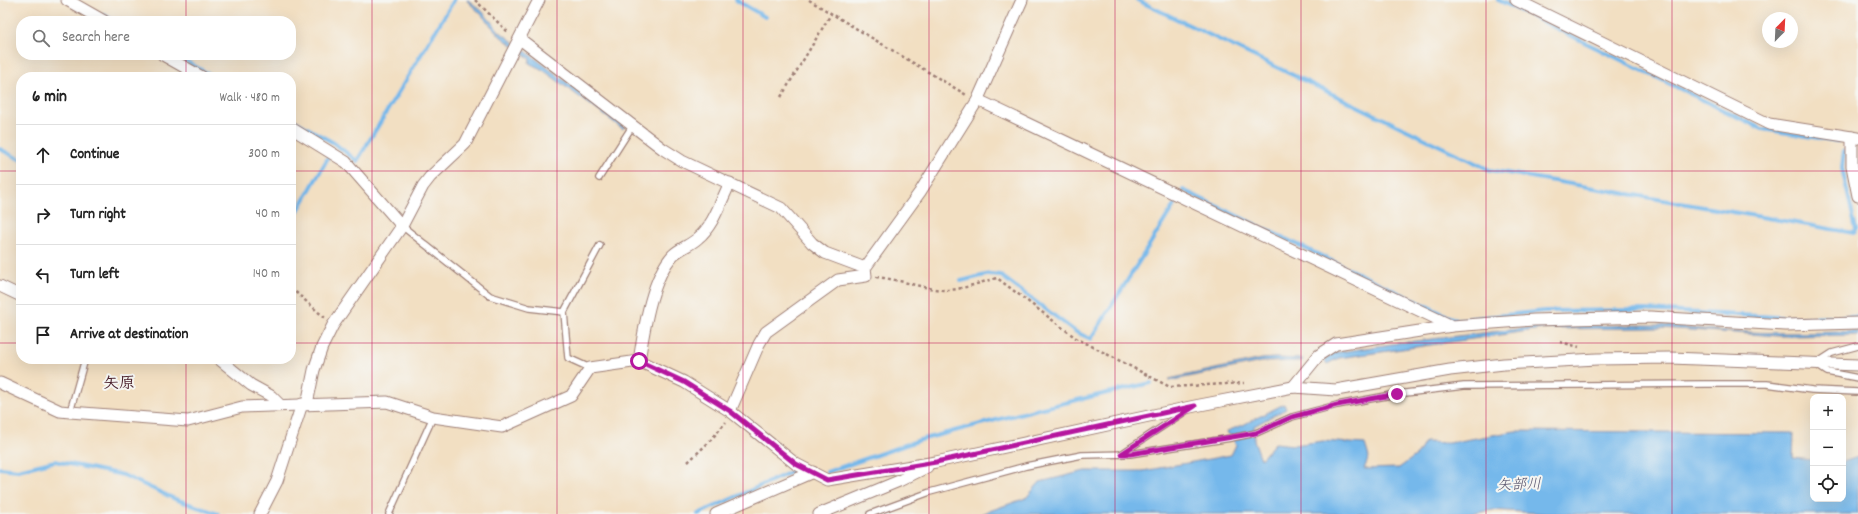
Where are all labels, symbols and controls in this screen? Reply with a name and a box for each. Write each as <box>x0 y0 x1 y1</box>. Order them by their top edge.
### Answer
north arrow <box>1762 12 1798 48</box>
search box <box>16 16 296 60</box>
icon: search <box>30 27 52 49</box>
text: Search here <box>62 27 130 49</box>
text: 6 min <box>32 86 67 110</box>
text: Walk · 480 m <box>219 89 280 108</box>
icon: ahead <box>32 144 54 166</box>
text: Continue <box>70 144 119 166</box>
text: 300 m <box>248 145 280 164</box>
icon: right <box>32 204 54 226</box>
text: Turn right <box>70 204 126 226</box>
text: 40 m <box>256 205 280 224</box>
icon: left <box>32 264 54 286</box>
text: Turn left <box>70 264 119 286</box>
text: 140 m <box>253 265 280 284</box>
icon: arrive <box>32 324 54 346</box>
text: Arrive at destination <box>70 324 188 346</box>
route start <box>630 352 648 370</box>
district label: 矢原 <box>103 373 135 396</box>
route end <box>1388 385 1406 403</box>
map controls <box>1810 394 1846 502</box>
button: + <box>1810 394 1846 430</box>
button: − <box>1810 430 1846 466</box>
button: locate <box>1810 466 1846 502</box>
water label: 矢部川 <box>1496 474 1542 498</box>

